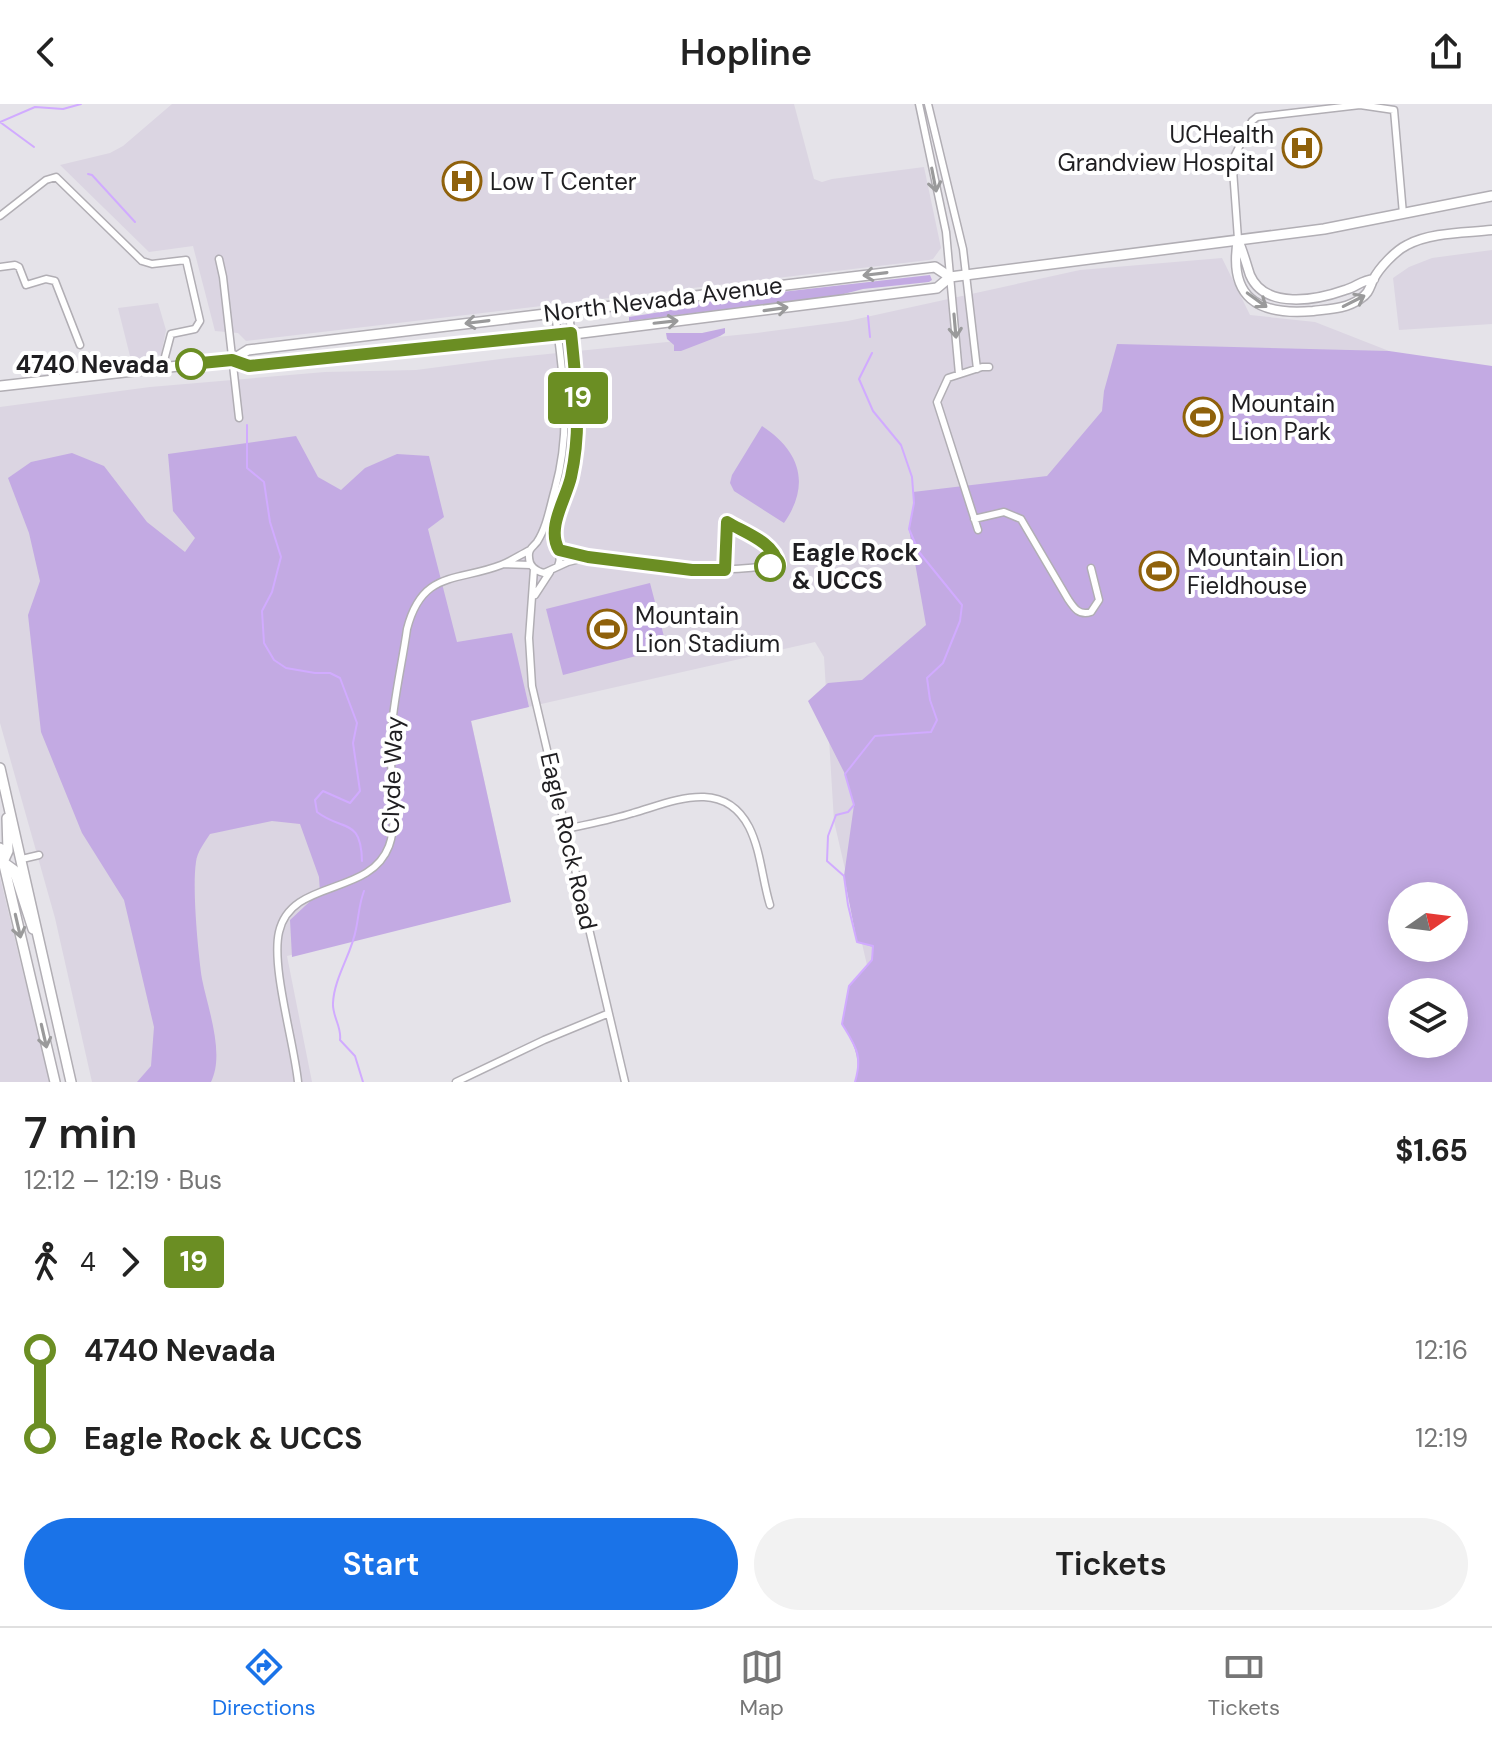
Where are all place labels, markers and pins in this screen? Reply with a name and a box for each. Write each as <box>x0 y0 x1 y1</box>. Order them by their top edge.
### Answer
place label: UCHealth Grandview Hospital <box>1058 119 1274 178</box>
hospital icon: UCHealth Grandview Hospital <box>1281 127 1323 169</box>
hospital icon: Low T Center <box>441 160 483 202</box>
place label: Low T Center <box>490 166 637 197</box>
place label: 4740 Nevada <box>16 349 169 380</box>
marker: 4740 Nevada <box>176 349 206 379</box>
place label: Mountain Lion Park <box>1231 388 1335 447</box>
sports icon: Mountain Lion Park <box>1182 396 1224 438</box>
place label: Eagle Rock & UCCS <box>792 537 918 596</box>
place label: Mountain Lion Fieldhouse <box>1187 542 1344 601</box>
sports icon: Mountain Lion Fieldhouse <box>1138 550 1180 592</box>
marker: Eagle Rock & UCCS <box>755 551 785 581</box>
place label: Mountain Lion Stadium <box>635 600 780 659</box>
sports icon: Mountain Lion Stadium <box>586 608 628 650</box>

